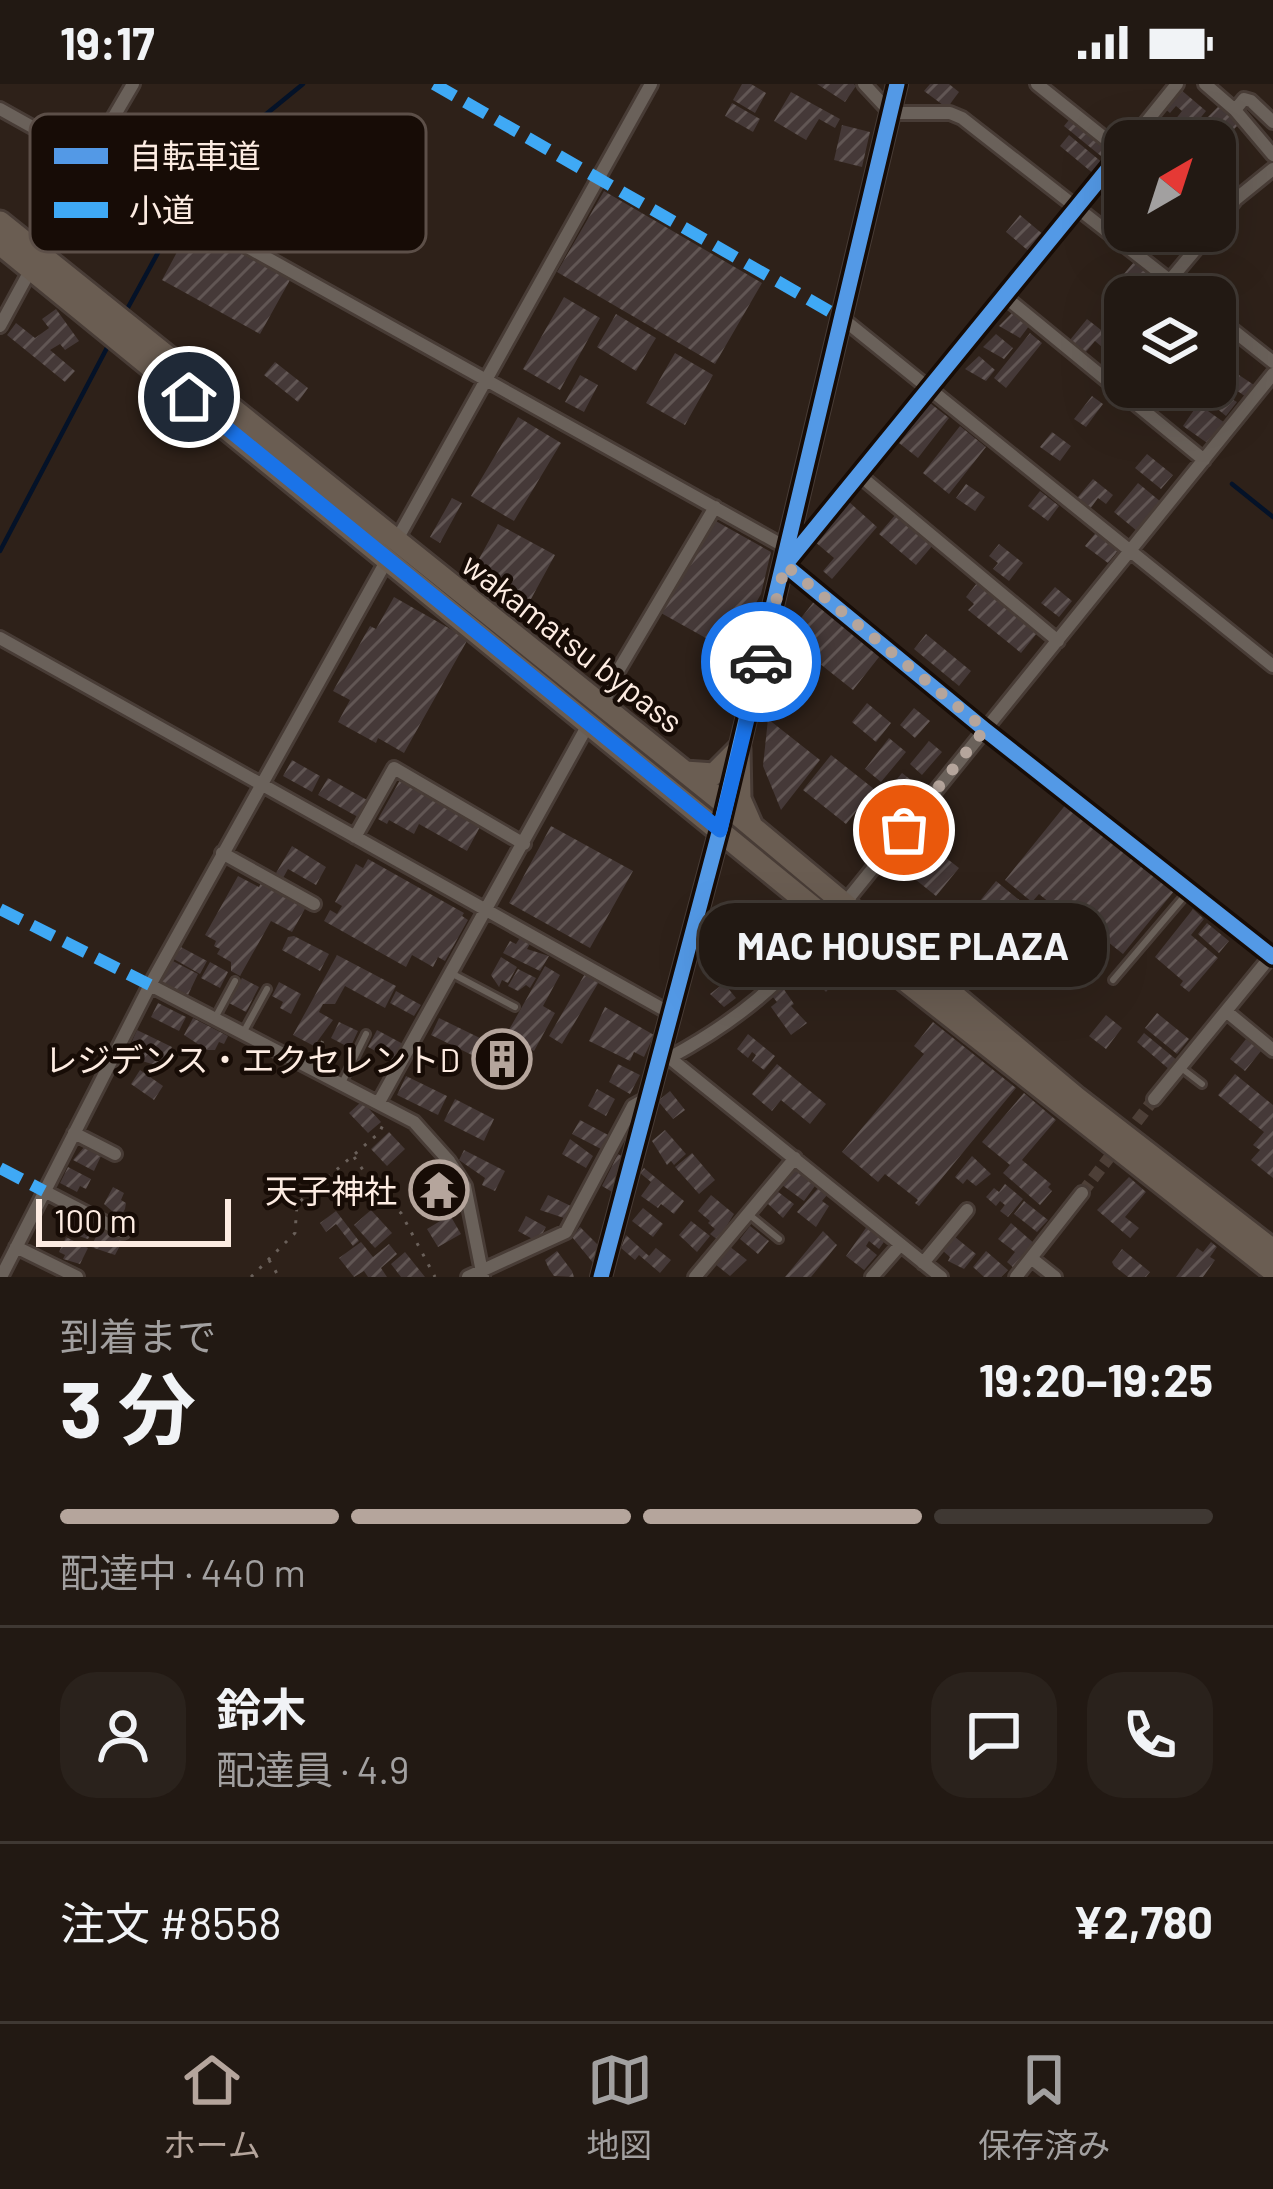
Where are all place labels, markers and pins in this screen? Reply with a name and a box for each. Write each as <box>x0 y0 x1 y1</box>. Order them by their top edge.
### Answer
pin <box>138 346 240 448</box>
pin <box>853 779 955 881</box>
callout: MAC HOUSE PLAZA <box>700 902 1108 986</box>
building icon: レジデンス・エクセレントD <box>471 1028 533 1090</box>
place label: レジデンス・エクセレントD <box>44 1039 460 1079</box>
temple icon: 天子神社 <box>408 1159 470 1221</box>
place label: 天子神社 <box>265 1170 397 1210</box>

